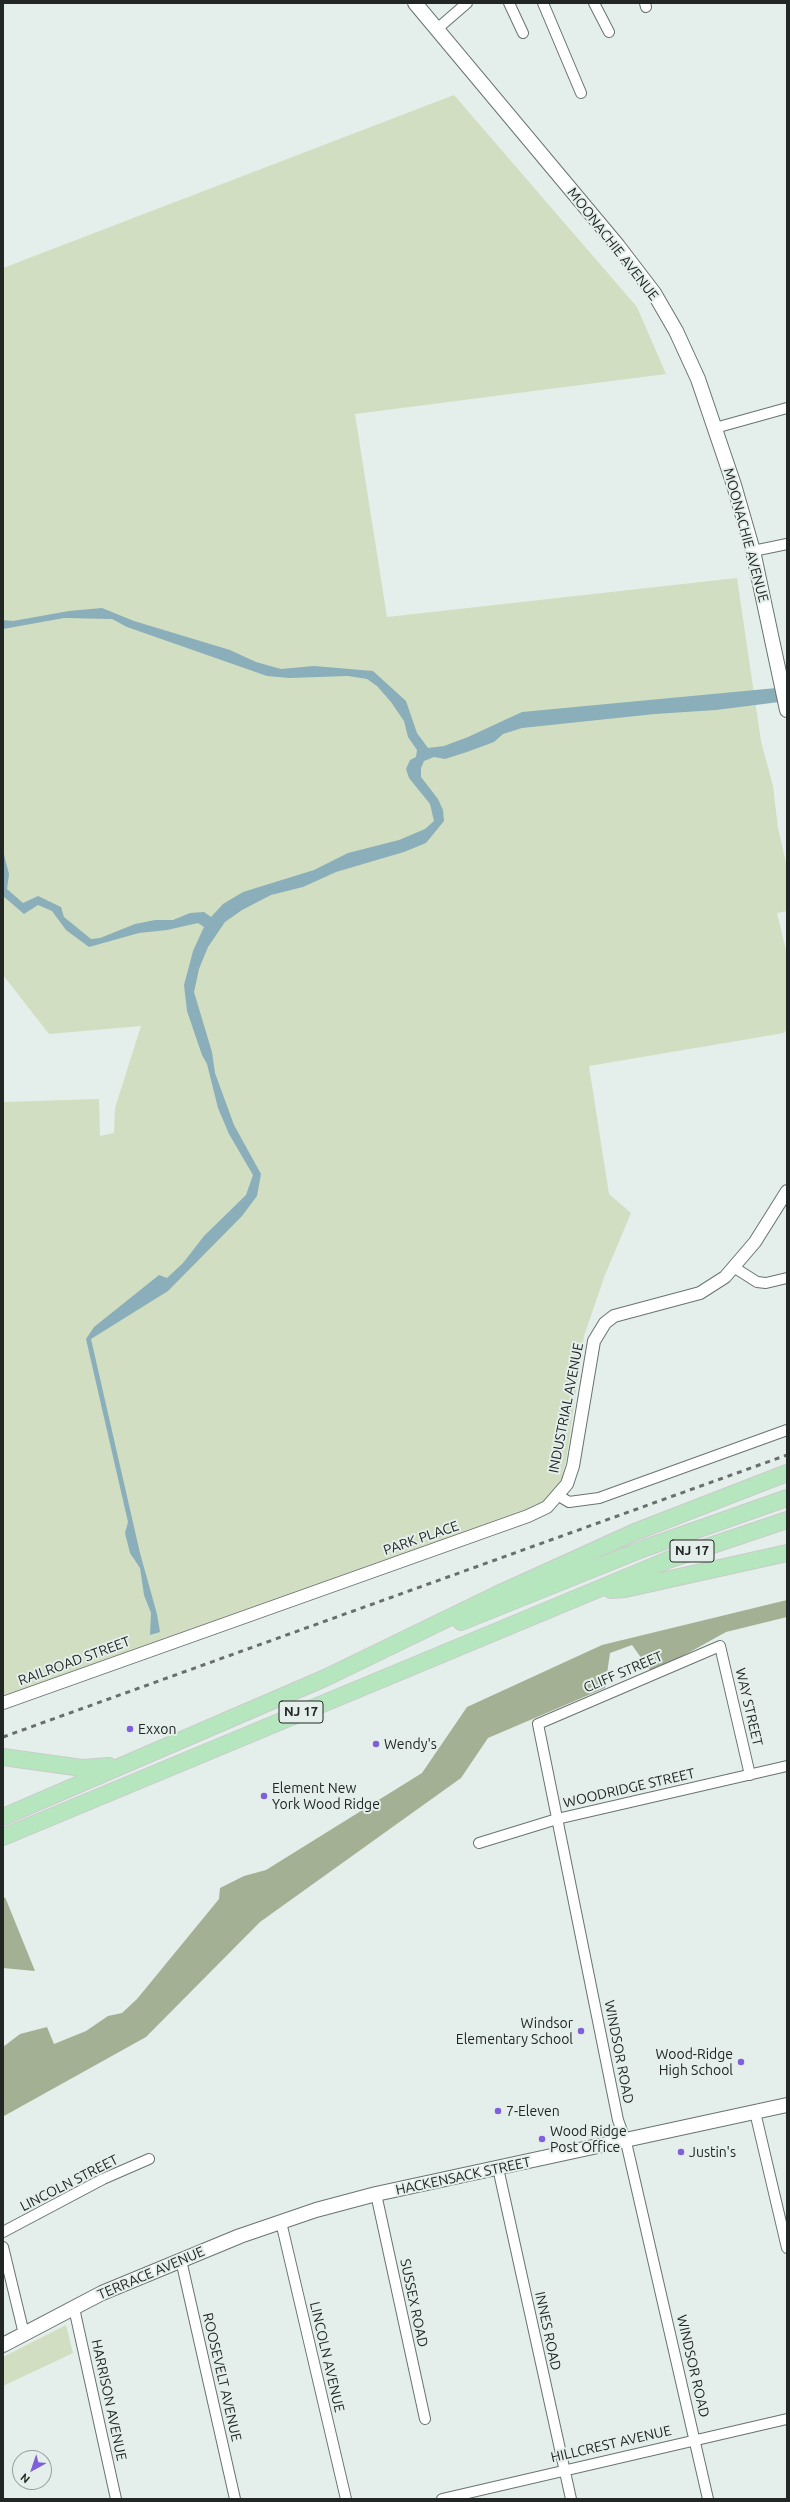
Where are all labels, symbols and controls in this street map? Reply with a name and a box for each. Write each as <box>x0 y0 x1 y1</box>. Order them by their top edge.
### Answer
street label: MOONACHIE AVENUE <box>564 184 662 304</box>
street label: MOONACHIE AVENUE <box>720 466 772 604</box>
street label: INDUSTRIAL AVENUE <box>545 1341 587 1475</box>
street label: PARK PLACE <box>381 1517 461 1559</box>
road number: NJ 17 <box>670 1540 714 1562</box>
street label: RAILROAD STREET <box>16 1633 132 1689</box>
street label: CLIFF STREET <box>581 1648 665 1696</box>
street label: WAY STREET <box>732 1666 766 1748</box>
road number: NJ 17 <box>279 1701 323 1723</box>
place label: Exxon <box>138 1721 176 1737</box>
marker: Exxon <box>125 1724 135 1734</box>
place label: Wendy's <box>384 1736 437 1752</box>
marker: Wendy's <box>371 1739 381 1749</box>
street label: WOODRIDGE STREET <box>562 1765 696 1811</box>
place label: Element New York Wood Ridge <box>272 1780 380 1812</box>
marker: Element New York Wood Ridge <box>259 1791 269 1801</box>
street label: WINDSOR ROAD <box>601 1999 637 2105</box>
place label: Windsor Elementary School <box>456 2015 573 2048</box>
marker: Windsor Elementary School <box>576 2026 586 2036</box>
place label: Wood-Ridge High School <box>656 2046 733 2078</box>
marker: Wood-Ridge High School <box>736 2057 746 2067</box>
place label: 7-Eleven <box>506 2103 560 2119</box>
marker: 7-Eleven <box>493 2106 503 2116</box>
place label: Wood Ridge Post Office <box>550 2123 627 2156</box>
marker: Wood Ridge Post Office <box>537 2134 547 2144</box>
place label: Justin's <box>689 2144 736 2160</box>
marker: Justin's <box>676 2147 686 2157</box>
street label: LINCOLN STREET <box>17 2151 121 2215</box>
street label: HACKENSACK STREET <box>394 2153 532 2199</box>
street label: TERRACE AVENUE <box>95 2243 207 2303</box>
street label: SUSSEX ROAD <box>396 2257 432 2349</box>
street label: INNES ROAD <box>531 2290 565 2372</box>
street label: LINCOLN AVENUE <box>306 2300 348 2414</box>
street label: ROOSEVELT AVENUE <box>199 2311 245 2443</box>
street label: WINDSOR ROAD <box>673 2313 713 2419</box>
street label: HARRISON AVENUE <box>88 2338 130 2462</box>
street label: HILLCREST AVENUE <box>549 2422 673 2466</box>
north arrow <box>12 2450 52 2490</box>
text: N <box>18 2471 32 2486</box>

